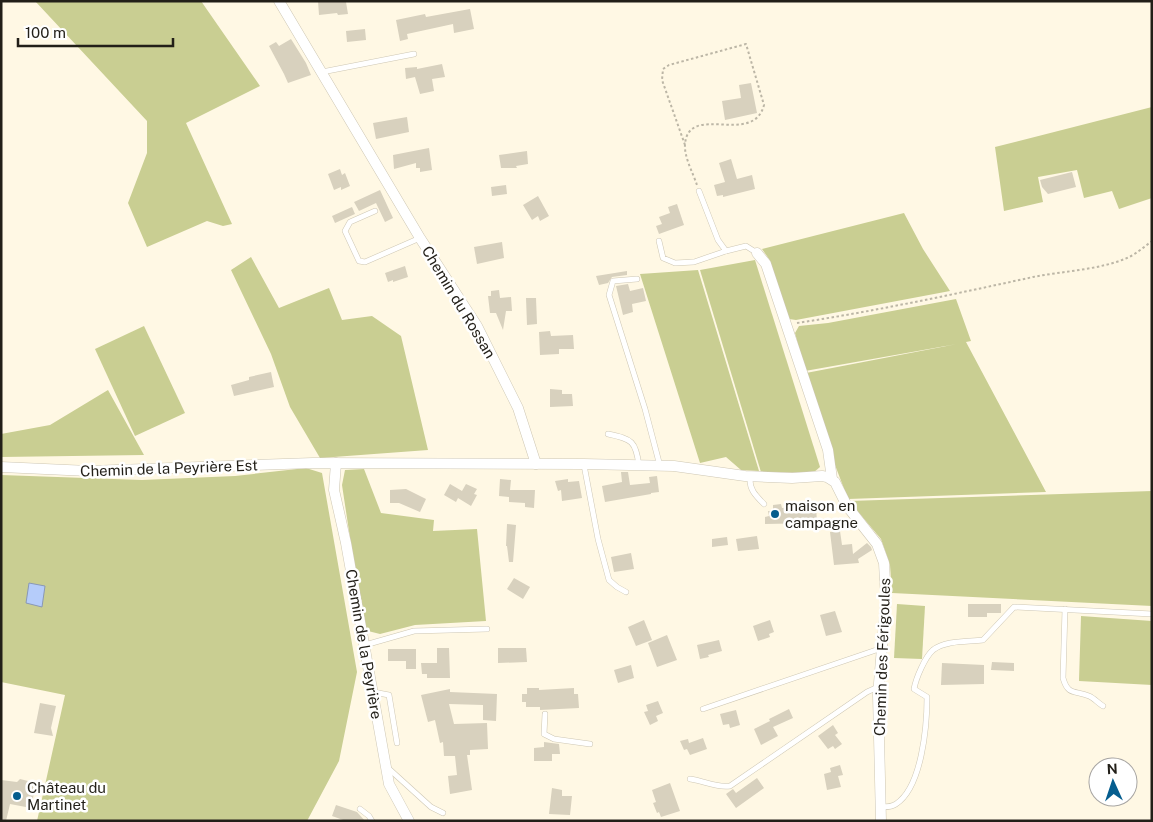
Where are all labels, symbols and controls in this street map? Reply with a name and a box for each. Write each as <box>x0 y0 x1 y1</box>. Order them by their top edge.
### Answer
scale bar <box>18 15 172 47</box>
text: 100 m <box>25 24 66 41</box>
street label: Chemin du Rossan <box>419 243 499 361</box>
street label: Chemin de la Peyrière Est <box>80 456 258 480</box>
place label: maison en campagne <box>785 497 858 531</box>
marker: maison en campagne <box>769 508 781 520</box>
street label: Chemin de la Peyrière <box>342 568 386 720</box>
street label: Chemin des Férigoules <box>871 578 893 736</box>
north arrow <box>1088 757 1138 807</box>
text: N <box>1106 761 1118 777</box>
place label: Château du Martinet <box>27 779 106 813</box>
marker: Château du Martinet <box>11 790 23 802</box>

